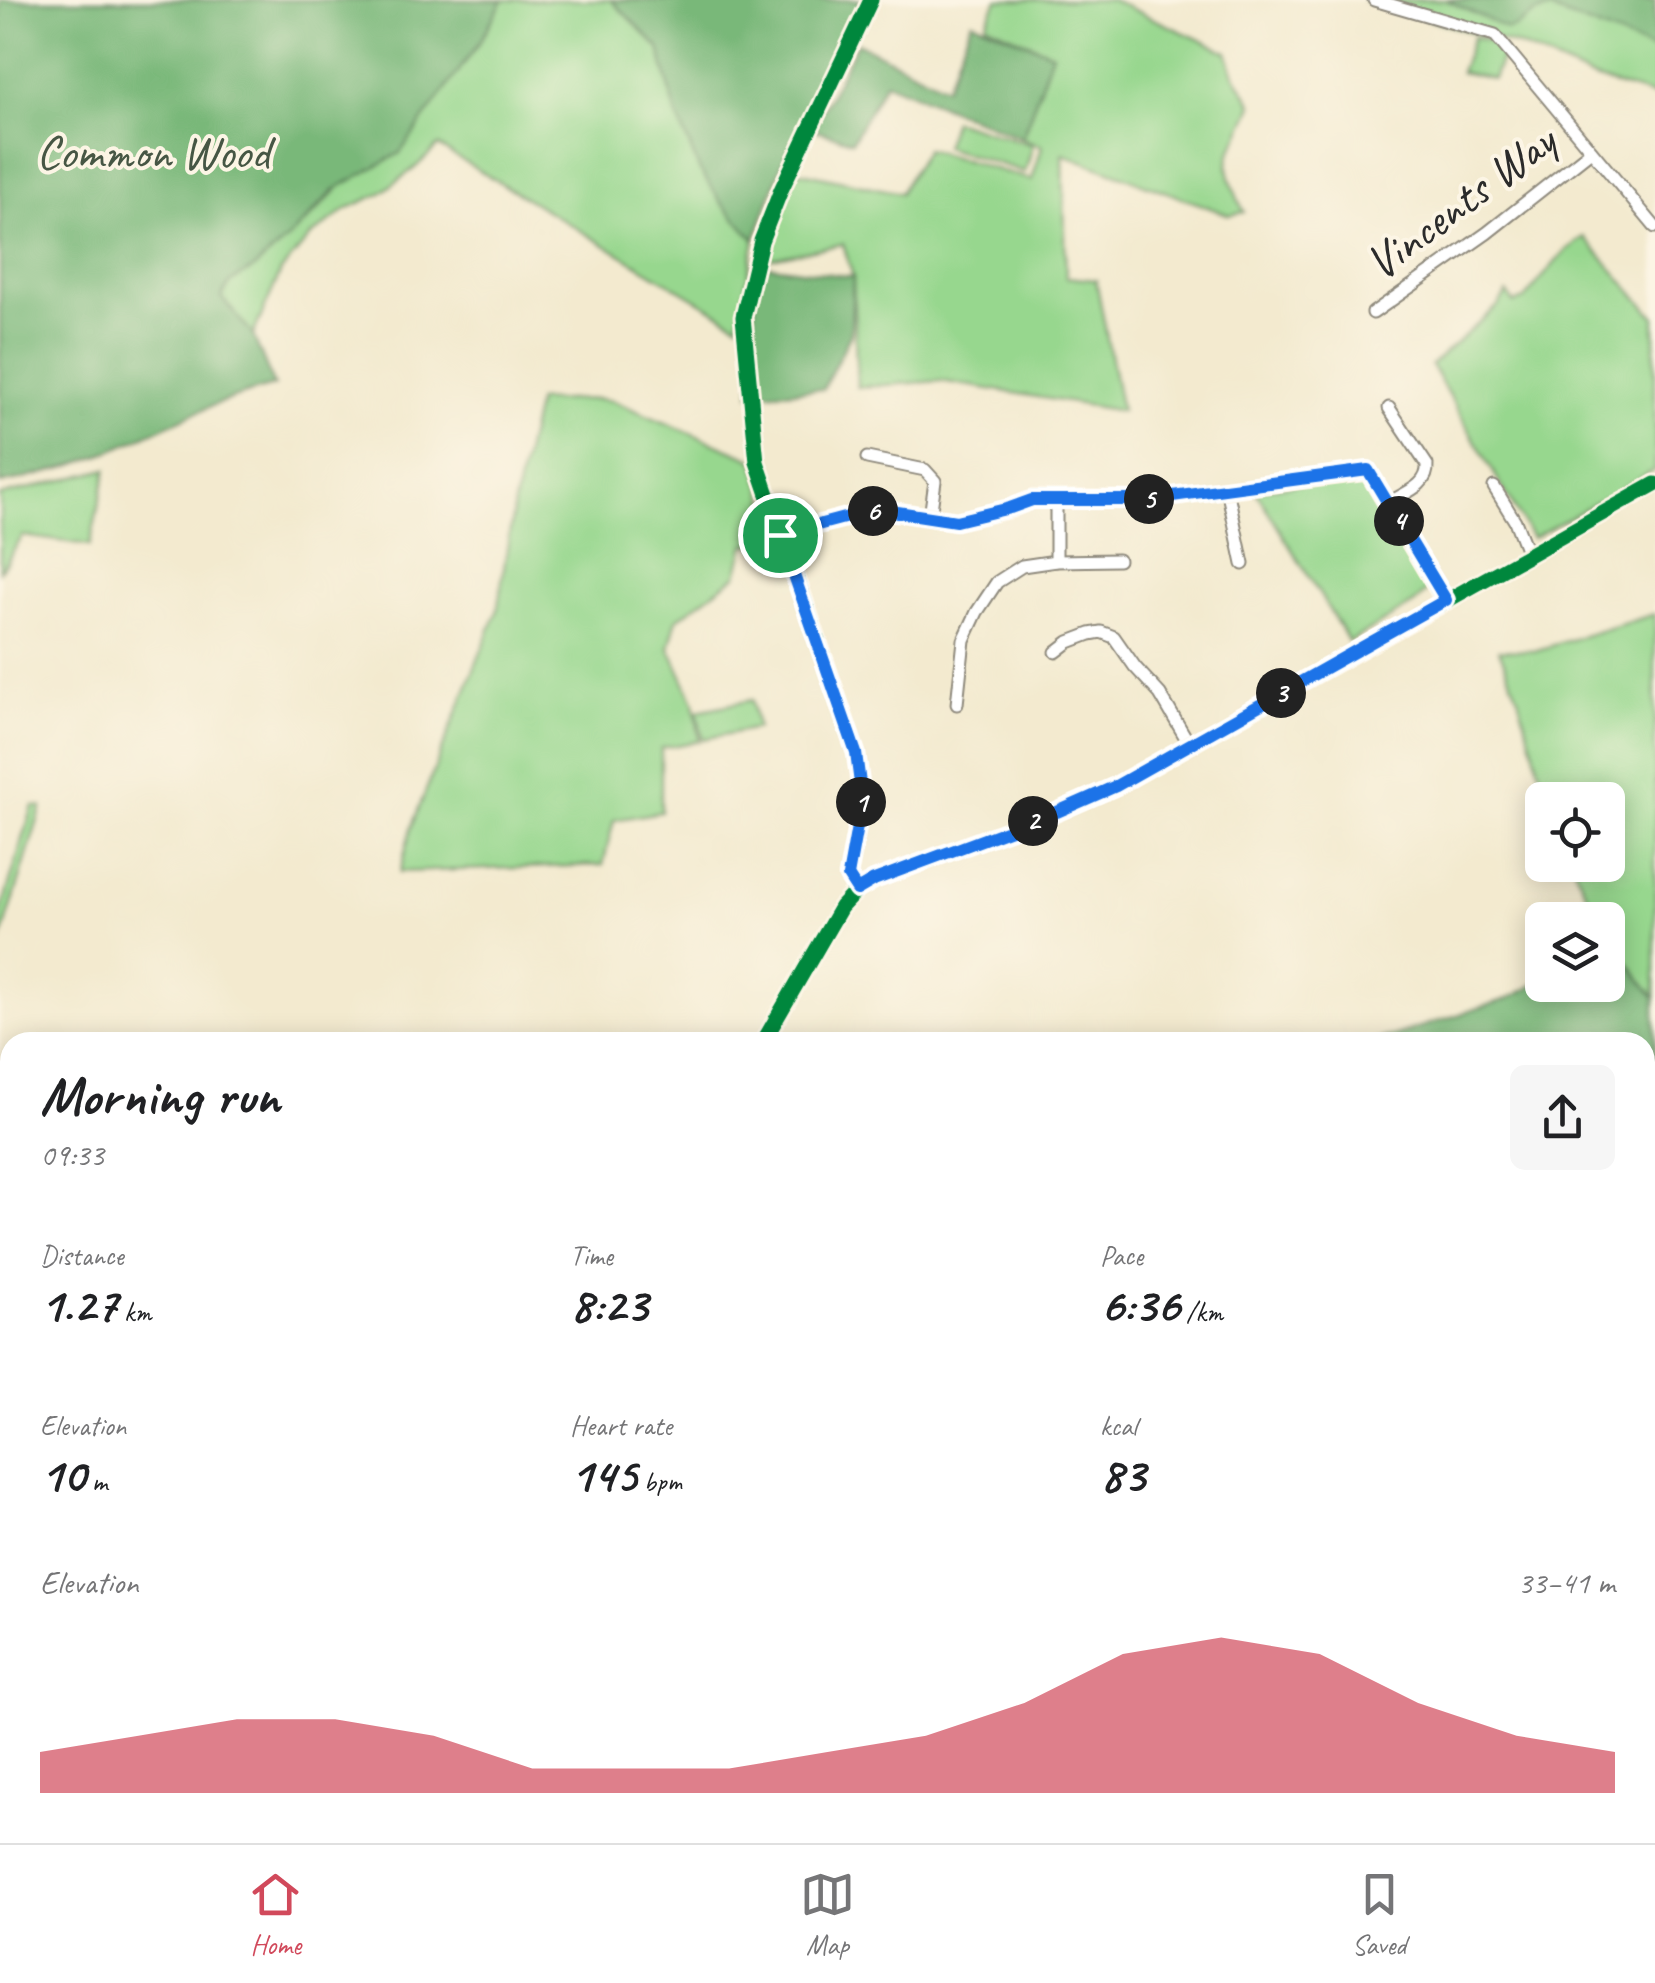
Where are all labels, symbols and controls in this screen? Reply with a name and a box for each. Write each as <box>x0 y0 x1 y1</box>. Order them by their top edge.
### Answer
street label: Vincents Way <box>1353 109 1570 293</box>
park label: Common Wood <box>36 122 277 182</box>
pin: 5 <box>1124 474 1174 524</box>
text: 5 <box>1143 481 1155 516</box>
pin: 6 <box>848 486 898 536</box>
pin <box>738 493 823 578</box>
text: 6 <box>866 493 880 528</box>
pin: 4 <box>1374 496 1424 546</box>
text: 4 <box>1393 503 1405 538</box>
icon: arrive <box>753 508 808 563</box>
pin: 3 <box>1256 668 1306 718</box>
text: 3 <box>1275 675 1287 710</box>
pin: 1 <box>836 777 886 827</box>
map controls <box>1525 782 1625 1002</box>
button: locate <box>1525 782 1625 882</box>
text: 1 <box>855 784 867 819</box>
pin: 2 <box>1008 796 1058 846</box>
text: 2 <box>1027 803 1039 838</box>
button: layers <box>1525 902 1625 1002</box>
text: Morning run <box>40 1061 280 1131</box>
button: share <box>1510 1065 1615 1170</box>
text: 09:33 <box>40 1134 104 1175</box>
text: Distance <box>40 1238 124 1273</box>
text: Time <box>570 1238 613 1273</box>
text: Pace <box>1100 1238 1143 1273</box>
text: 1.27 <box>40 1273 117 1336</box>
text: 8:23 <box>570 1273 647 1336</box>
text: 6:36 <box>1100 1273 1180 1336</box>
text: km <box>117 1294 151 1329</box>
text: /km <box>1180 1294 1223 1329</box>
text: Elevation <box>40 1408 126 1443</box>
text: Heart rate <box>570 1408 672 1443</box>
text: kcal <box>1100 1408 1137 1443</box>
text: 10 <box>40 1443 85 1506</box>
text: 145 <box>570 1443 637 1506</box>
text: 83 <box>1100 1443 1145 1506</box>
text: m <box>85 1464 107 1499</box>
text: bpm <box>637 1464 682 1499</box>
text: Elevation <box>40 1562 138 1603</box>
text: 33–41 m <box>1517 1562 1615 1603</box>
tab: Home <box>248 1867 303 1962</box>
tab: Map <box>800 1867 855 1962</box>
tab: Saved <box>1352 1867 1407 1962</box>

